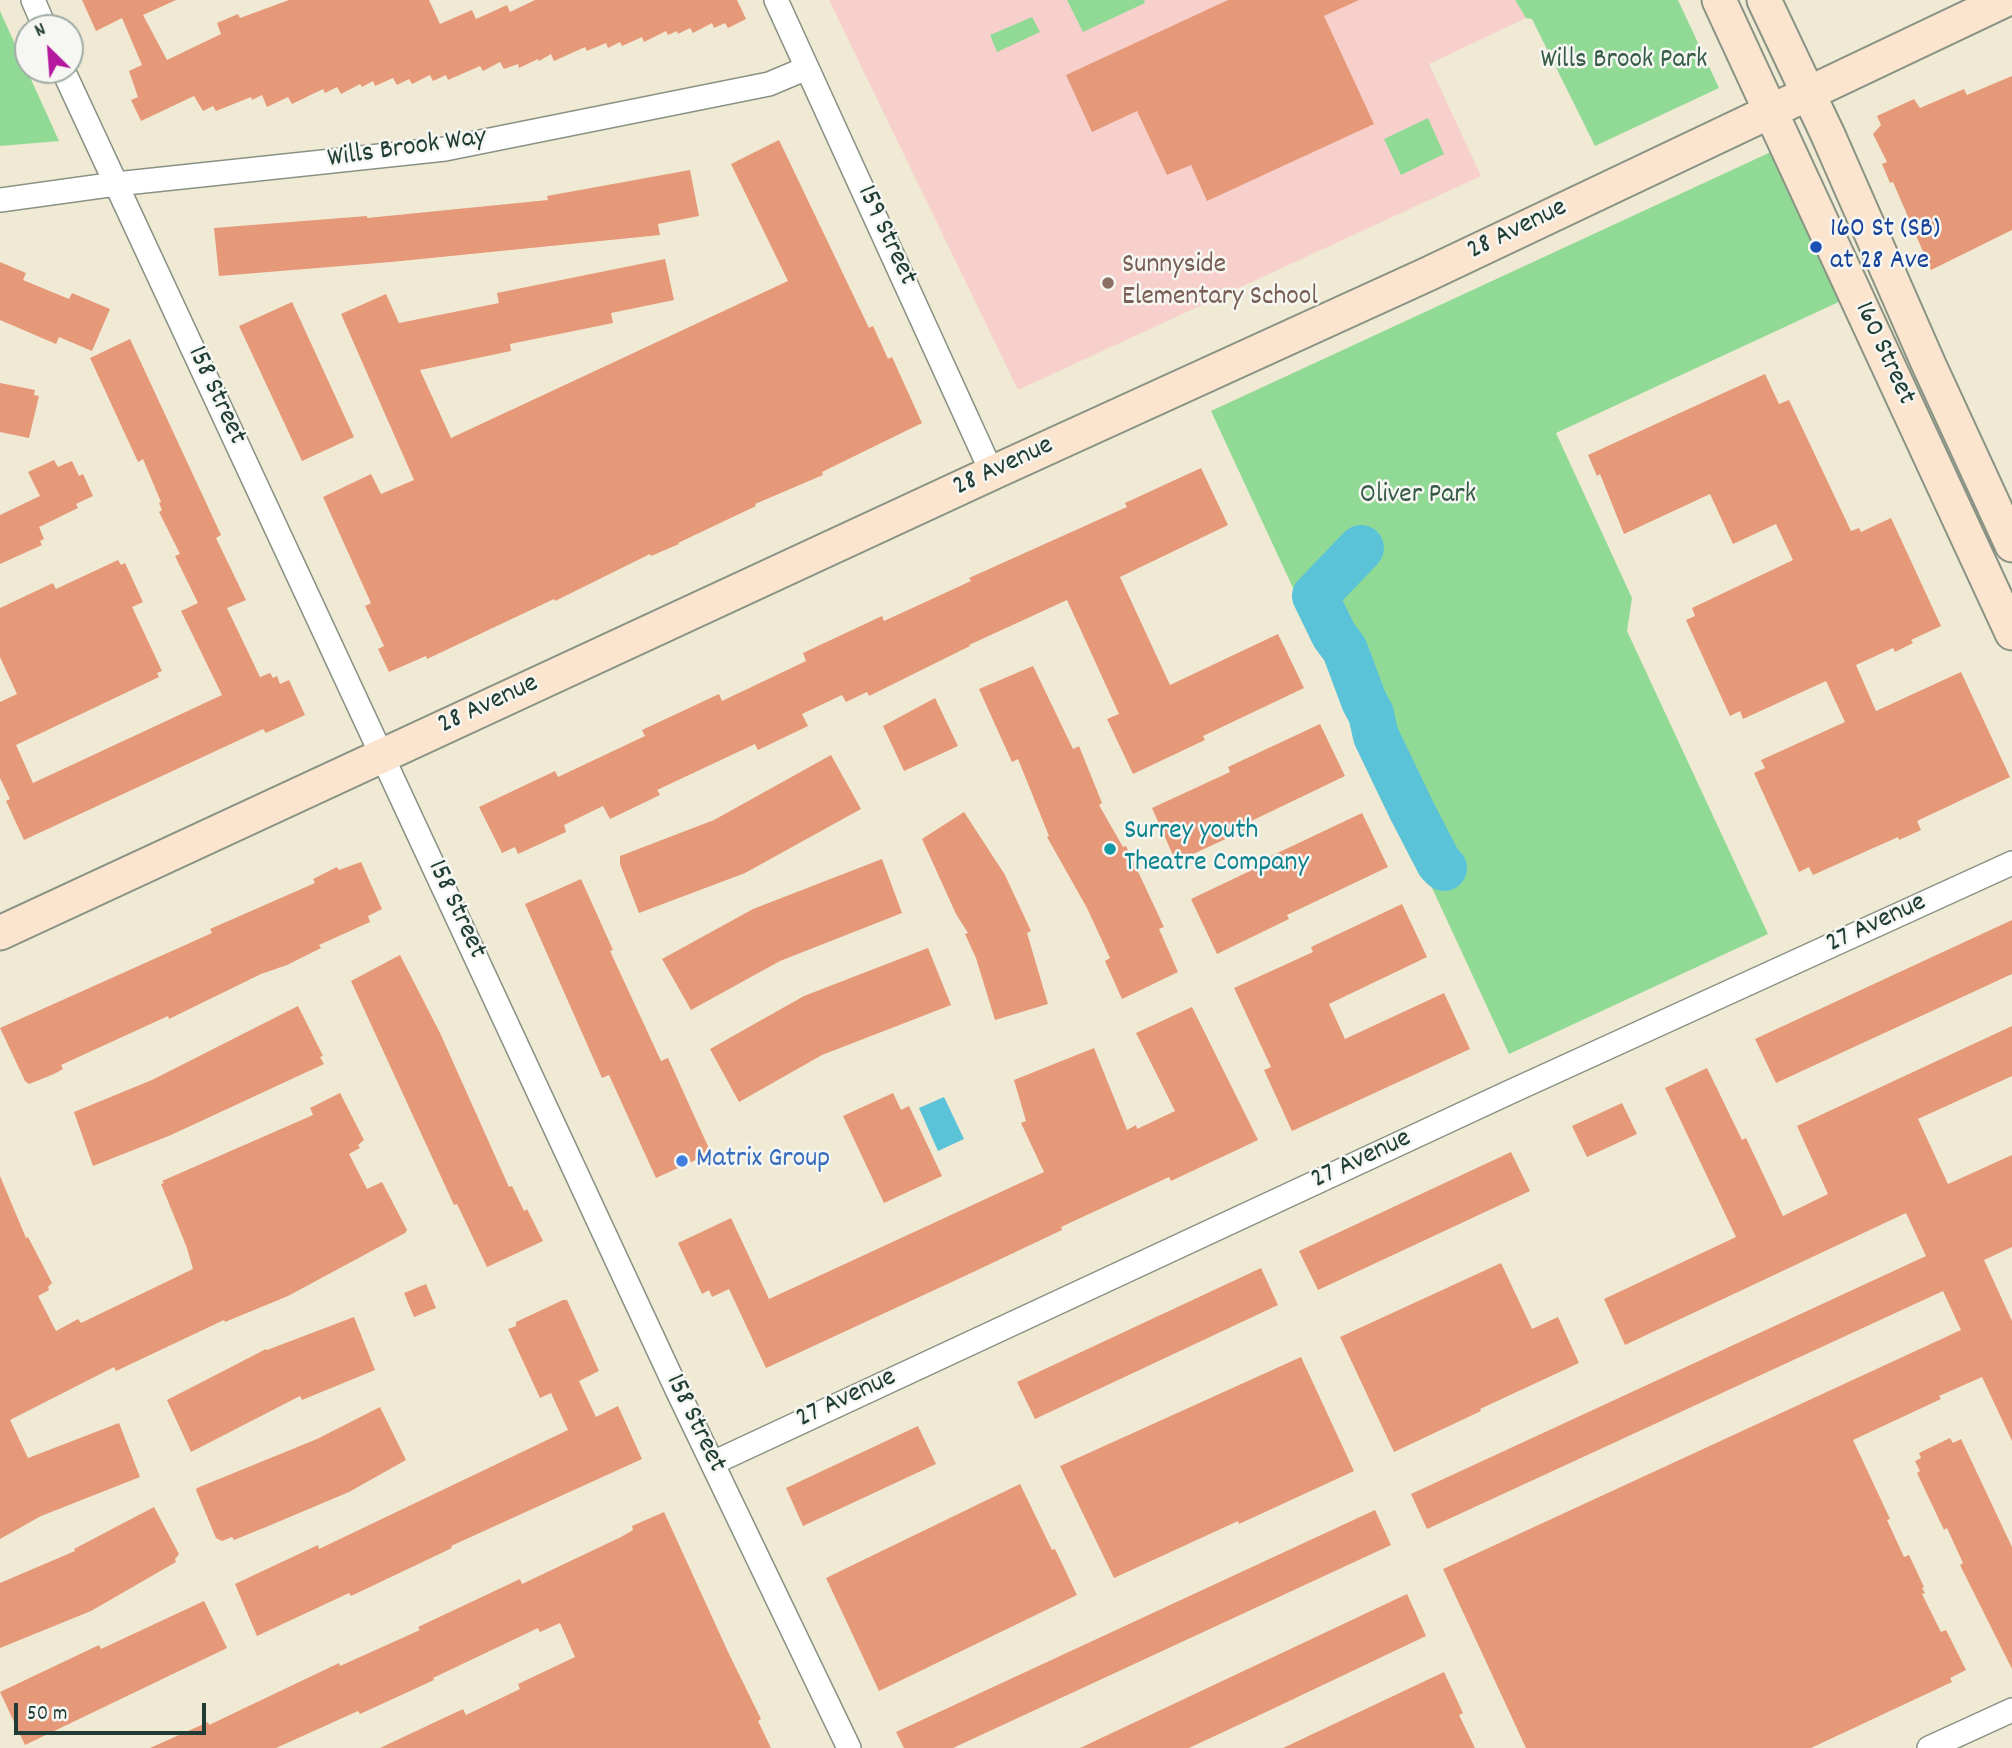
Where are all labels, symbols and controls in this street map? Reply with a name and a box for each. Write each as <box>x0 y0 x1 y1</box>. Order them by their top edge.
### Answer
north arrow <box>14 14 84 84</box>
text: N <box>31 17 51 46</box>
park label: Wills Brook Park <box>1541 45 1707 79</box>
street label: Wills Brook Way <box>326 122 488 178</box>
street label: 159 Street <box>847 181 923 291</box>
street label: 28 Avenue <box>1463 193 1573 269</box>
place label: 160 St (SB) at 28 Ave <box>1830 214 1940 280</box>
marker: 160 St (SB) at 28 Ave <box>1808 239 1824 255</box>
place label: Sunnyside Elementary School <box>1122 250 1318 316</box>
marker: Sunnyside Elementary School <box>1100 275 1116 291</box>
street label: 160 Street <box>1845 297 1921 411</box>
street label: 158 Street <box>178 341 252 451</box>
street label: 28 Avenue <box>949 430 1059 506</box>
park label: Oliver Park <box>1360 480 1476 514</box>
street label: 28 Avenue <box>434 668 544 744</box>
place label: Surrey youth Theatre Company <box>1124 816 1309 882</box>
marker: Surrey youth Theatre Company <box>1102 841 1118 857</box>
street label: 158 Street <box>418 855 492 965</box>
street label: 27 Avenue <box>1822 887 1932 963</box>
street label: 27 Avenue <box>1307 1123 1417 1199</box>
place label: Matrix Group <box>696 1144 830 1178</box>
marker: Matrix Group <box>674 1153 690 1169</box>
street label: 27 Avenue <box>792 1362 902 1438</box>
street label: 158 Street <box>656 1370 732 1478</box>
scale bar <box>18 1688 210 1732</box>
text: 50 m <box>27 1700 67 1730</box>

